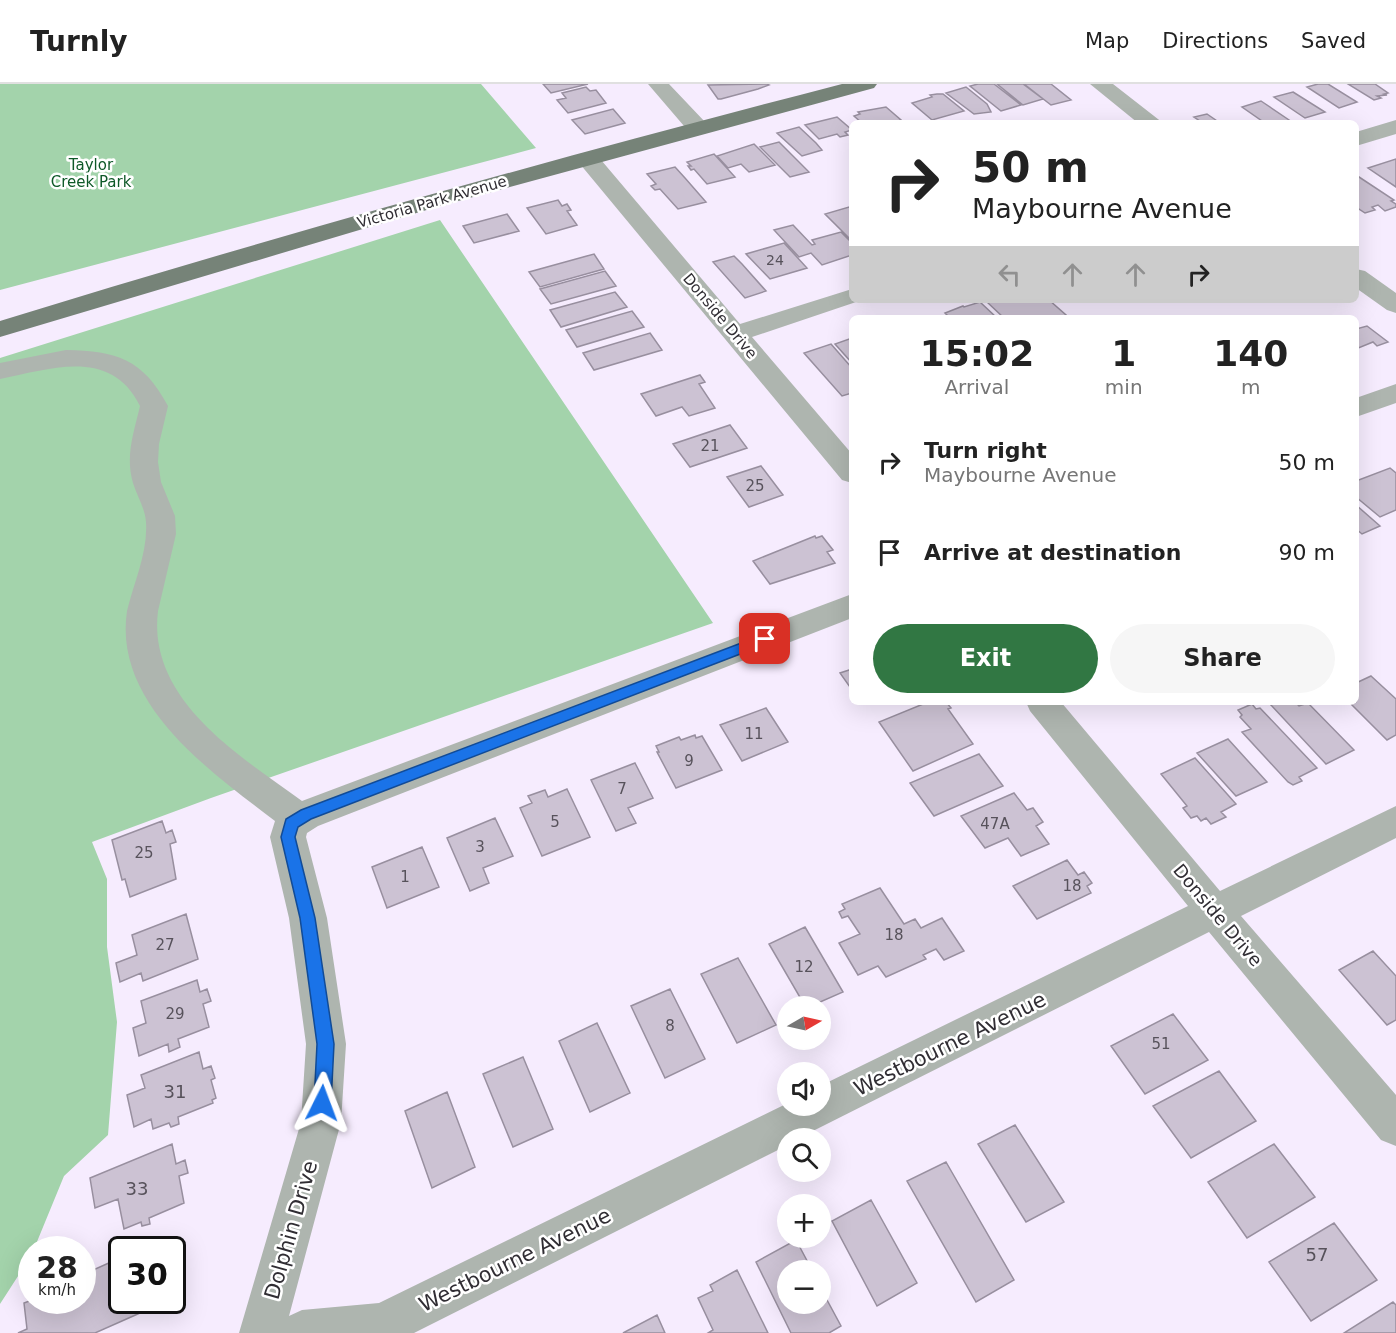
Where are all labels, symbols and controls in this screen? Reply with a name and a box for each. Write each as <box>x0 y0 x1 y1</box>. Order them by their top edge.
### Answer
text: Turnly <box>30 25 128 58</box>
text: Map <box>1085 29 1129 53</box>
text: Directions <box>1162 29 1268 53</box>
text: Saved <box>1301 29 1366 53</box>
text: 50 m <box>972 143 1089 192</box>
icon: right <box>873 144 951 222</box>
park label: Taylor Creek Park <box>51 156 132 191</box>
street label: Victoria Park Avenue <box>355 172 509 232</box>
text: Maybourne Avenue <box>972 193 1232 224</box>
house number: 24 <box>766 252 784 268</box>
icon: left <box>993 258 1026 291</box>
icon: ahead <box>1056 258 1089 291</box>
icon: ahead <box>1119 258 1152 291</box>
icon: right <box>1182 258 1215 291</box>
street label: Donside Drive <box>679 270 761 362</box>
text: 15:02 <box>920 333 1034 374</box>
text: 1 <box>1111 333 1136 374</box>
text: 140 <box>1213 333 1288 374</box>
text: Arrival <box>944 375 1009 399</box>
text: min <box>1105 375 1143 399</box>
text: m <box>1241 375 1261 399</box>
house number: 21 <box>700 437 720 455</box>
text: Turn right <box>924 438 1047 463</box>
icon: right <box>873 446 906 479</box>
text: 50 m <box>1279 450 1335 475</box>
text: Maybourne Avenue <box>924 463 1116 487</box>
house number: 25 <box>745 477 765 495</box>
icon: arrive <box>873 536 906 569</box>
text: Arrive at destination <box>924 540 1181 565</box>
text: 90 m <box>1279 540 1335 565</box>
pin <box>739 613 790 664</box>
icon: arrive <box>748 622 781 655</box>
button: Exit <box>873 624 1098 693</box>
button: Share <box>1110 624 1335 693</box>
house number: 11 <box>744 725 764 743</box>
house number: 9 <box>684 752 694 770</box>
house number: 7 <box>617 780 627 798</box>
house number: 5 <box>550 813 560 831</box>
house number: 47A <box>980 815 1010 833</box>
house number: 3 <box>475 838 485 856</box>
house number: 25 <box>134 844 154 862</box>
street label: Donside Drive <box>1169 860 1267 970</box>
house number: 1 <box>400 868 410 886</box>
house number: 18 <box>1062 877 1082 895</box>
house number: 18 <box>884 926 904 944</box>
house number: 27 <box>155 936 175 954</box>
house number: 12 <box>794 958 814 976</box>
street label: Westbourne Avenue <box>850 987 1050 1101</box>
north arrow <box>777 996 831 1050</box>
map controls <box>777 996 831 1314</box>
house number: 29 <box>165 1005 185 1023</box>
house number: 8 <box>665 1017 675 1035</box>
house number: 51 <box>1151 1035 1171 1053</box>
button: sound <box>777 1062 831 1116</box>
position arrow <box>290 1071 354 1135</box>
house number: 31 <box>164 1081 186 1102</box>
button: search <box>777 1128 831 1182</box>
street label: Dolphin Drive <box>260 1158 322 1302</box>
house number: 33 <box>126 1178 148 1199</box>
button: + <box>777 1194 831 1248</box>
street label: Westbourne Avenue <box>415 1203 615 1317</box>
speed limit sign: 30 <box>108 1236 186 1314</box>
house number: 57 <box>1306 1244 1328 1265</box>
text: 28 <box>36 1250 78 1285</box>
button: − <box>777 1260 831 1314</box>
text: km/h <box>38 1281 76 1299</box>

